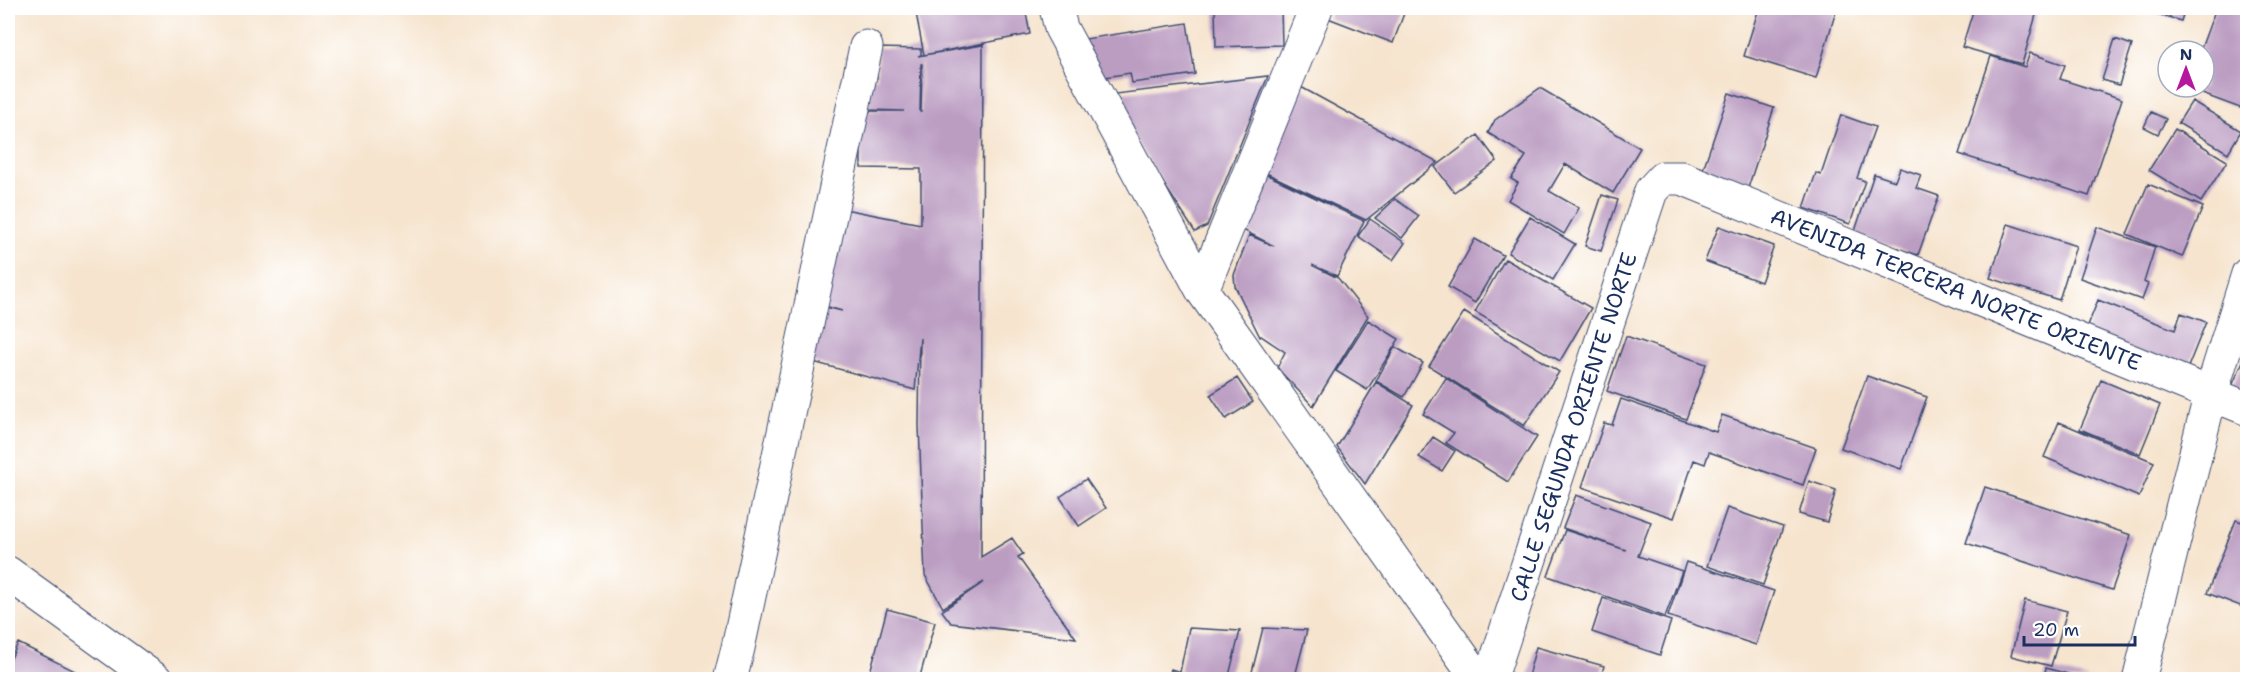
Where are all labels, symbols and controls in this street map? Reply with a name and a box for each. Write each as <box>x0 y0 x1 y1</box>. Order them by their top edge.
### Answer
north arrow <box>2156 39 2216 99</box>
text: N <box>2180 44 2192 65</box>
street label: AVENIDA TERCERA NORTE ORIENTE <box>1766 202 2146 377</box>
street label: CALLE SEGUNDA ORIENTE NORTE <box>1503 249 1644 605</box>
scale bar <box>2024 609 2135 647</box>
text: 20 m <box>2033 618 2079 642</box>

